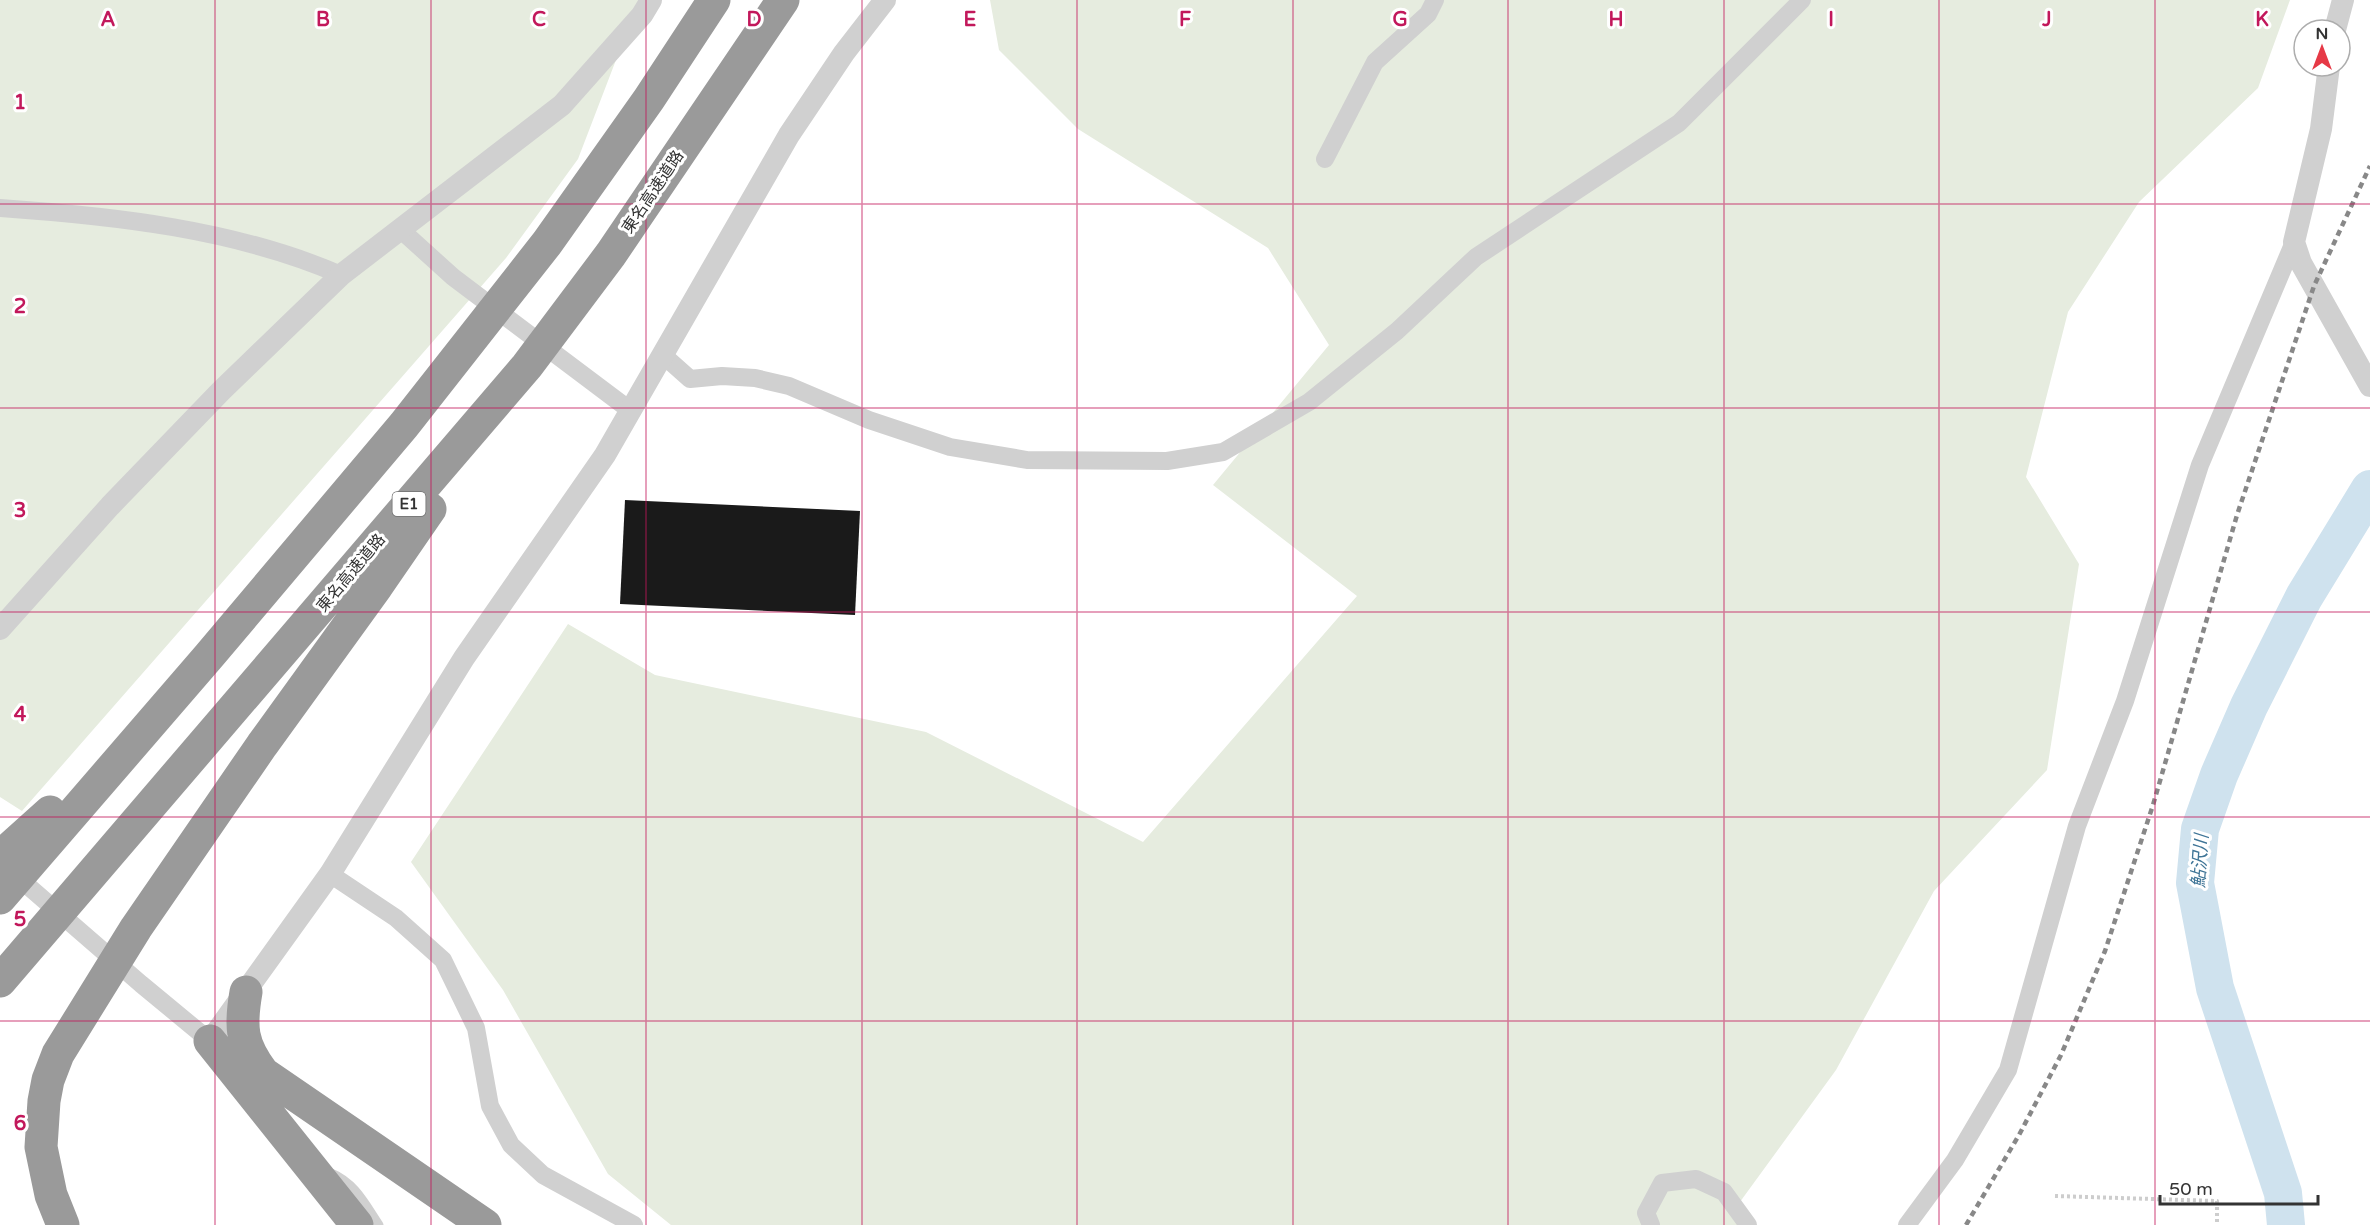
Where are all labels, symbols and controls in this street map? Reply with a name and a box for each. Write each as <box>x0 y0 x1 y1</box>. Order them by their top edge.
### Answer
text: A <box>101 8 116 32</box>
text: B <box>316 8 330 32</box>
text: C <box>532 8 546 32</box>
text: D <box>746 8 762 32</box>
text: E <box>964 8 977 32</box>
text: F <box>1179 8 1191 32</box>
text: G <box>1392 8 1408 32</box>
text: H <box>1608 8 1624 32</box>
text: I <box>1828 8 1834 32</box>
text: J <box>2041 8 2052 32</box>
text: K <box>2255 8 2269 32</box>
north arrow <box>2292 18 2352 78</box>
text: N <box>2316 24 2328 44</box>
text: 1 <box>14 91 26 115</box>
street label: 東名高速道路 <box>618 147 688 237</box>
text: 2 <box>14 295 26 319</box>
road number: E1 <box>392 492 426 516</box>
text: 3 <box>14 499 26 523</box>
street label: 東名高速道路 <box>312 530 390 616</box>
text: 4 <box>14 703 27 727</box>
water label: 鮎沢川 <box>2187 831 2213 889</box>
text: 5 <box>14 908 26 932</box>
text: 6 <box>14 1112 26 1136</box>
scale bar <box>2160 1168 2318 1206</box>
text: 50 m <box>2169 1178 2213 1200</box>

